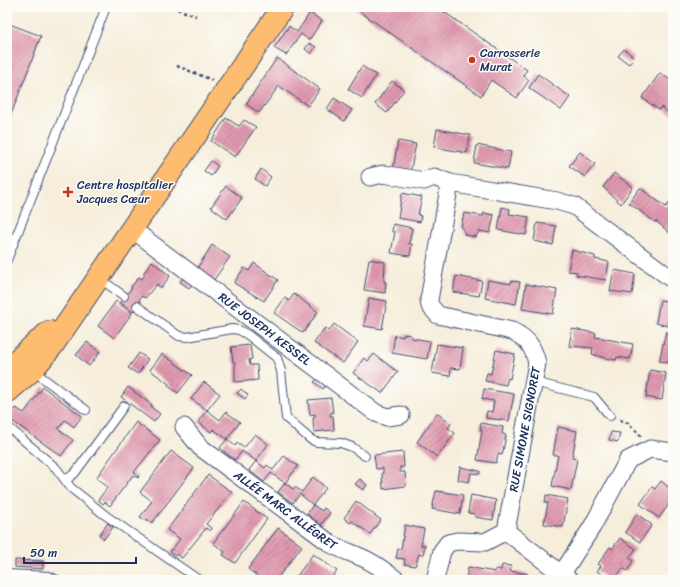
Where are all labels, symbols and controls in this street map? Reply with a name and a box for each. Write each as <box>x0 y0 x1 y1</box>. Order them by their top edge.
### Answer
place label: Carrosserie Murat <box>480 42 540 78</box>
marker: Carrosserie Murat <box>467 55 477 65</box>
place label: Centre hospitalier Jacques Cœur <box>76 174 174 210</box>
marker: Centre hospitalier Jacques Cœur <box>62 186 74 198</box>
street label: RUE JOSEPH KESSEL <box>213 287 316 372</box>
street label: RUE SIMONE SIGNORET <box>502 364 547 494</box>
street label: ALLÉE MARC ALLÉGRET <box>228 464 342 557</box>
scale bar <box>24 539 136 565</box>
text: 50 m <box>30 542 57 564</box>

